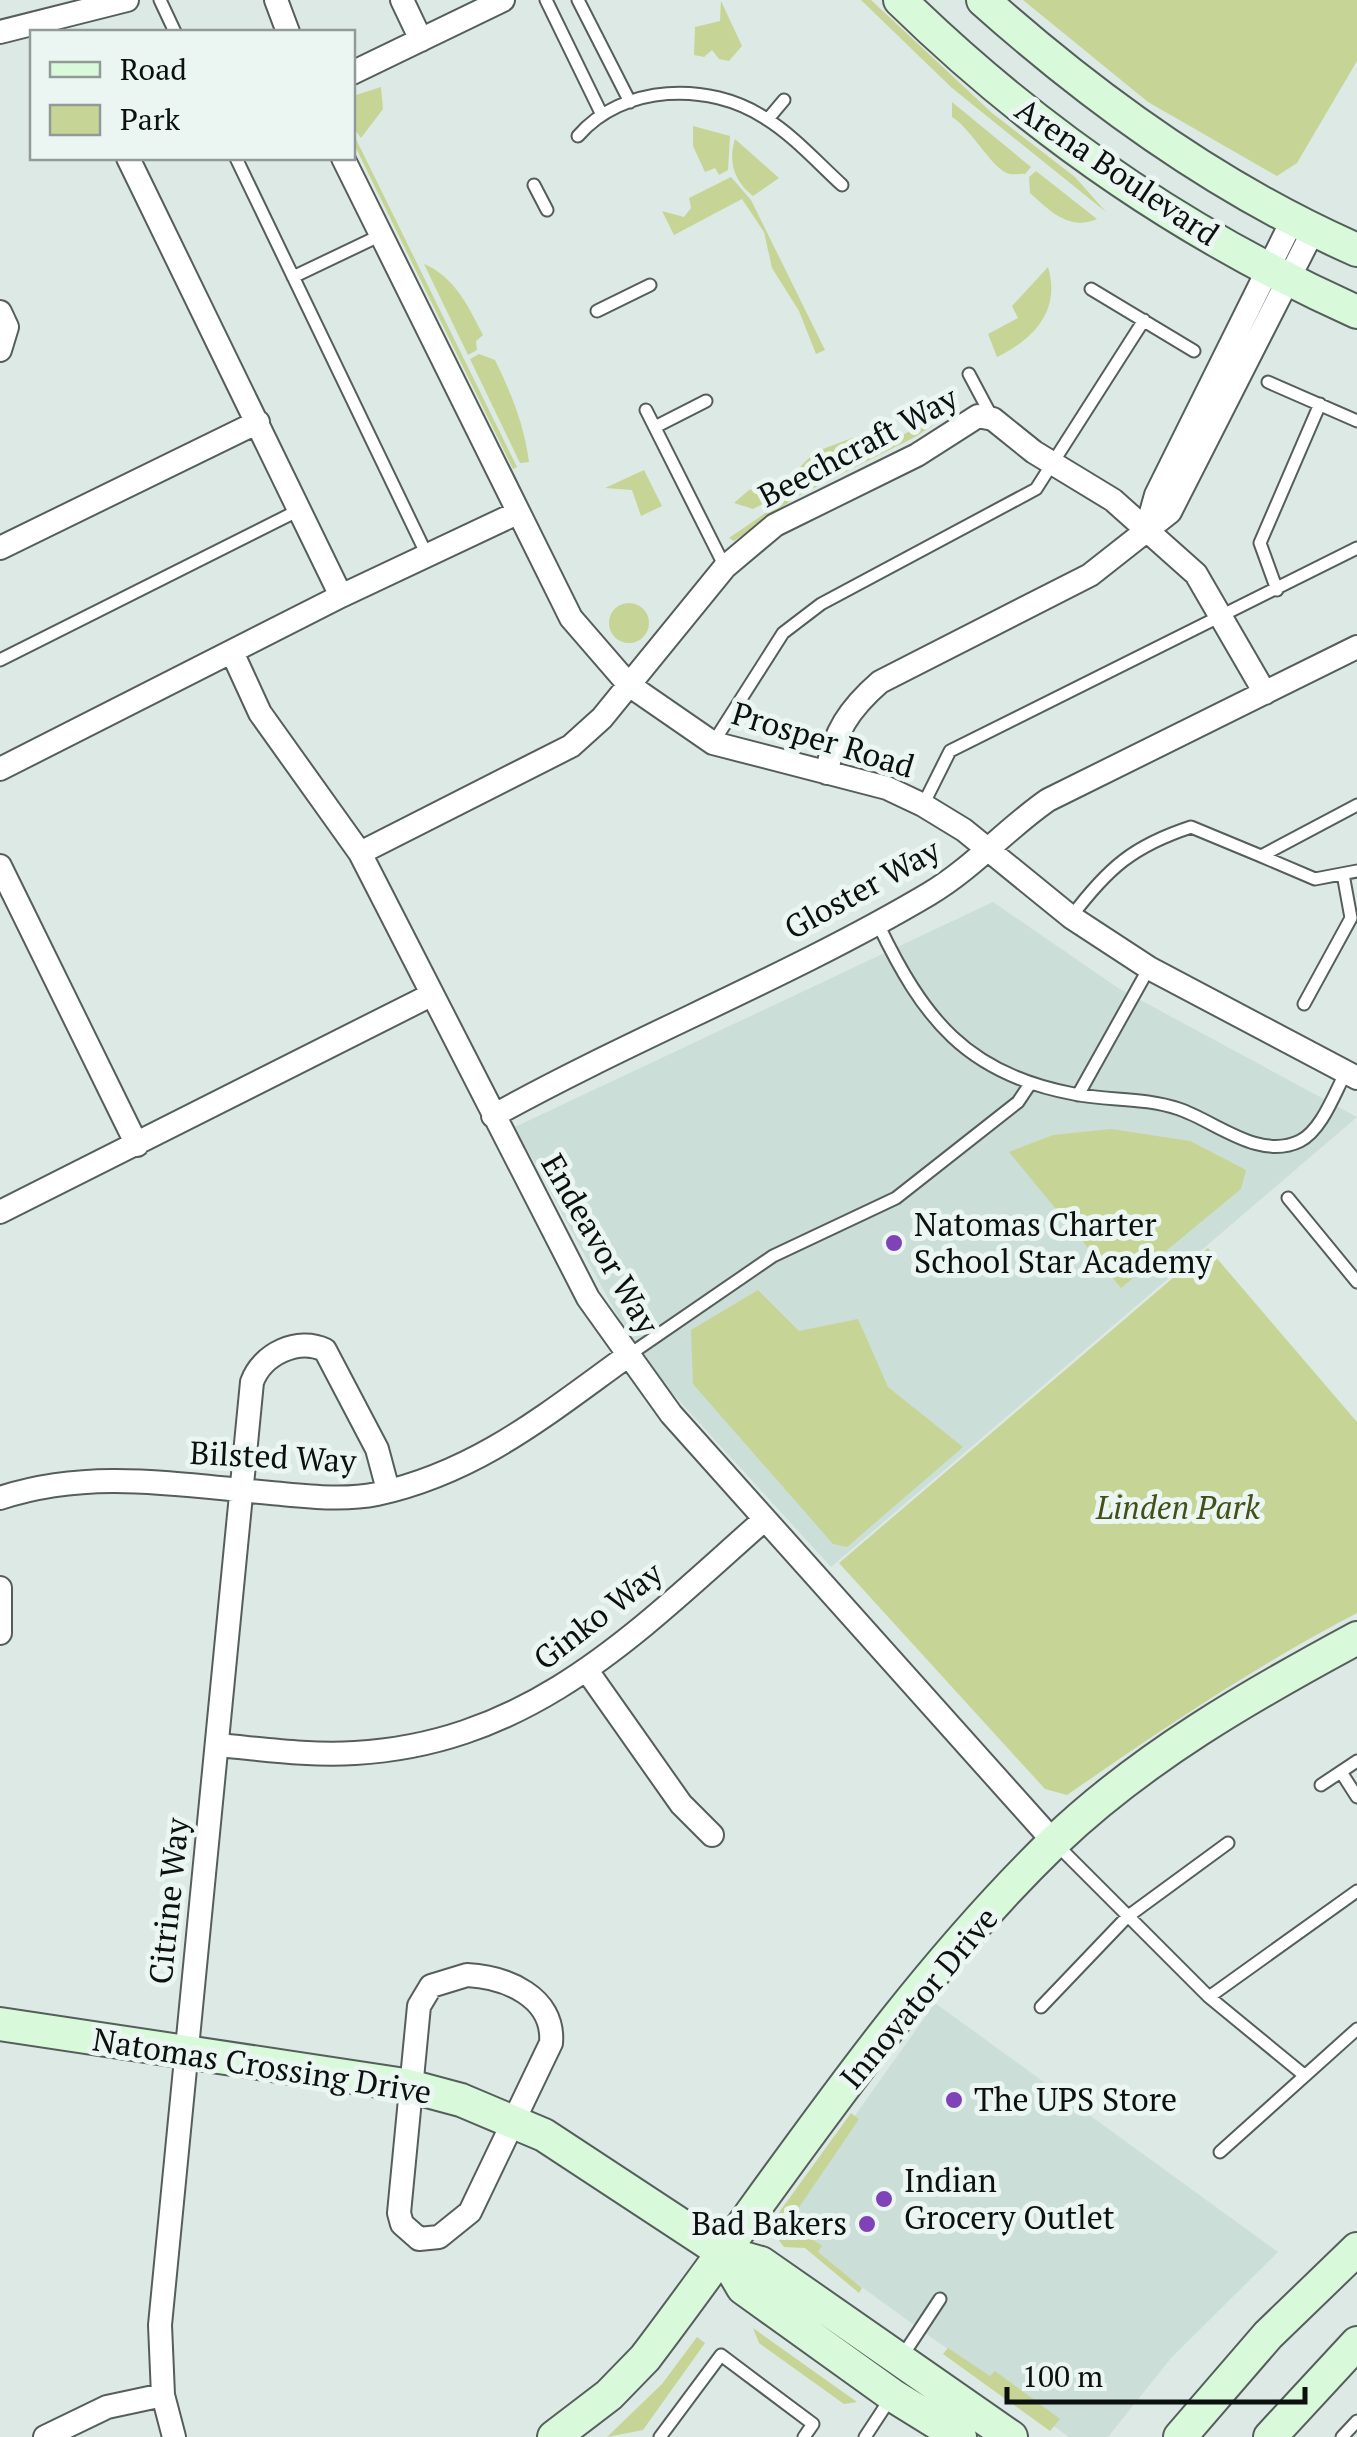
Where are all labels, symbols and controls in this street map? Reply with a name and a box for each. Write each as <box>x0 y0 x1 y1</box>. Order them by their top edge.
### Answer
legend <box>30 30 355 160</box>
text: Road <box>120 49 187 89</box>
street label: Arena Boulevard <box>1008 88 1228 255</box>
text: Park <box>120 99 181 139</box>
street label: Beechcraft Way <box>751 376 965 516</box>
street label: Prosper Road <box>727 691 920 787</box>
street label: Gloster Way <box>776 828 947 948</box>
street label: Endeavor Way <box>532 1146 670 1342</box>
place label: Natomas Charter School Star Academy <box>914 1203 1213 1282</box>
marker: Natomas Charter School Star Academy <box>883 1232 905 1254</box>
street label: Bilsted Way <box>189 1431 358 1481</box>
park label: Linden Park <box>1095 1486 1261 1528</box>
street label: Ginko Way <box>524 1551 671 1679</box>
street label: Citrine Way <box>138 1815 198 1986</box>
street label: Innovator Drive <box>830 1898 1007 2097</box>
street label: Natomas Crossing Drive <box>90 2017 435 2113</box>
place label: The UPS Store <box>974 2078 1177 2120</box>
marker: The UPS Store <box>943 2089 965 2111</box>
place label: Indian Grocery Outlet <box>904 2159 1115 2238</box>
marker: Indian Grocery Outlet <box>873 2188 895 2210</box>
place label: Bad Bakers <box>691 2202 847 2244</box>
marker: Bad Bakers <box>856 2213 878 2235</box>
scale bar <box>1007 2342 1304 2404</box>
text: 100 m <box>1022 2356 1103 2396</box>

